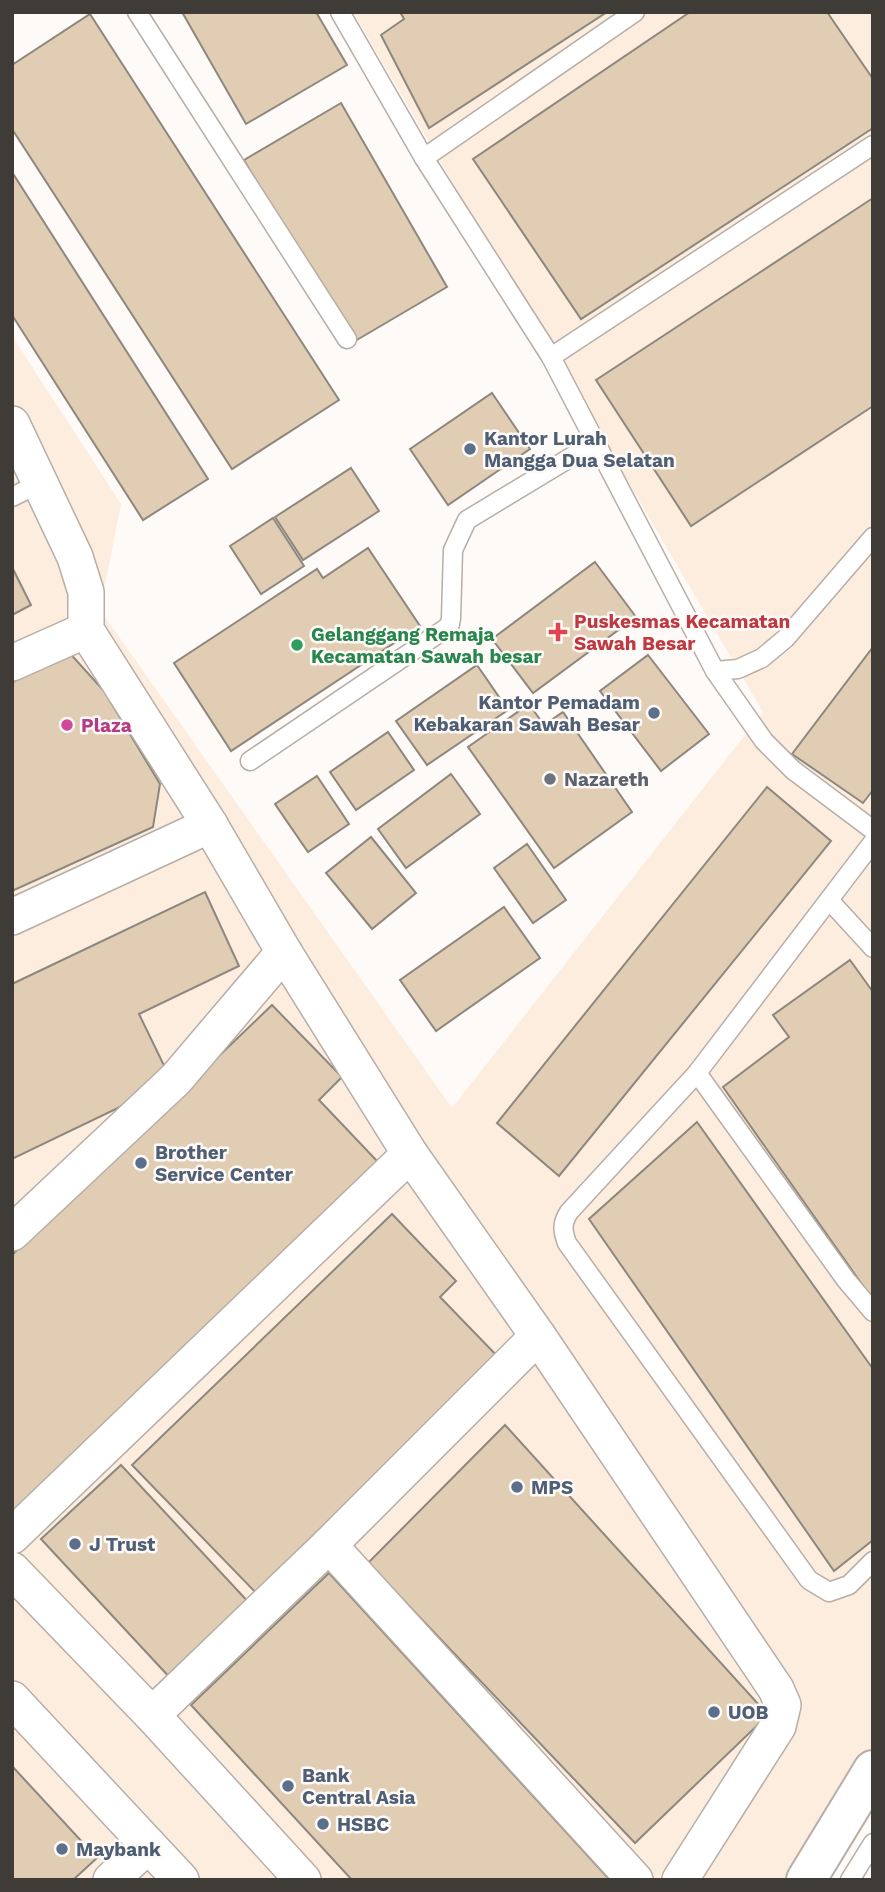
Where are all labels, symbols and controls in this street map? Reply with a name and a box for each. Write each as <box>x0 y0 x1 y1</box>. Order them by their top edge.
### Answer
place label: Kantor Lurah Mangga Dua Selatan <box>484 427 675 472</box>
marker: Kantor Lurah Mangga Dua Selatan <box>462 441 478 457</box>
place label: Puskesmas Kecamatan Sawah Besar <box>574 610 790 655</box>
marker: Puskesmas Kecamatan Sawah Besar <box>548 622 568 642</box>
place label: Gelanggang Remaja Kecamatan Sawah besar <box>311 623 542 668</box>
marker: Gelanggang Remaja Kecamatan Sawah besar <box>289 637 305 653</box>
place label: Kantor Pemadam Kebakaran Sawah Besar <box>413 691 641 736</box>
marker: Kantor Pemadam Kebakaran Sawah Besar <box>646 705 662 721</box>
place label: Plaza <box>81 714 132 737</box>
marker: Plaza <box>59 717 75 733</box>
place label: Nazareth <box>564 768 649 791</box>
marker: Nazareth <box>542 771 558 787</box>
place label: Brother Service Center <box>155 1141 294 1186</box>
marker: Brother Service Center <box>133 1155 149 1171</box>
place label: MPS <box>531 1476 573 1499</box>
marker: MPS <box>509 1479 525 1495</box>
place label: J Trust <box>89 1533 156 1556</box>
marker: J Trust <box>67 1536 83 1552</box>
place label: UOB <box>728 1701 769 1724</box>
marker: UOB <box>706 1704 722 1720</box>
place label: Bank Central Asia <box>302 1764 415 1809</box>
marker: Bank Central Asia <box>280 1778 296 1794</box>
place label: HSBC <box>337 1813 389 1836</box>
marker: HSBC <box>315 1816 331 1832</box>
place label: Maybank <box>76 1838 161 1861</box>
marker: Maybank <box>54 1841 70 1857</box>

